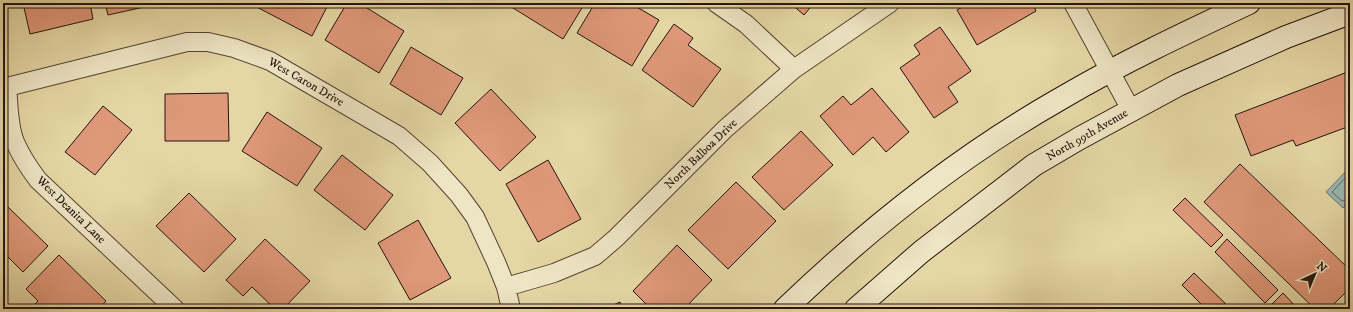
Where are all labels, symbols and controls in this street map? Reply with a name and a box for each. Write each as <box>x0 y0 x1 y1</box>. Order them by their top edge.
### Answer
street label: West Caron Drive <box>265 54 346 110</box>
street label: North 99th Avenue <box>1043 106 1131 164</box>
street label: North Balboa Drive <box>662 116 740 192</box>
street label: West Deanita Lane <box>32 172 109 247</box>
north arrow <box>1295 254 1335 294</box>
text: N <box>1313 259 1329 276</box>

